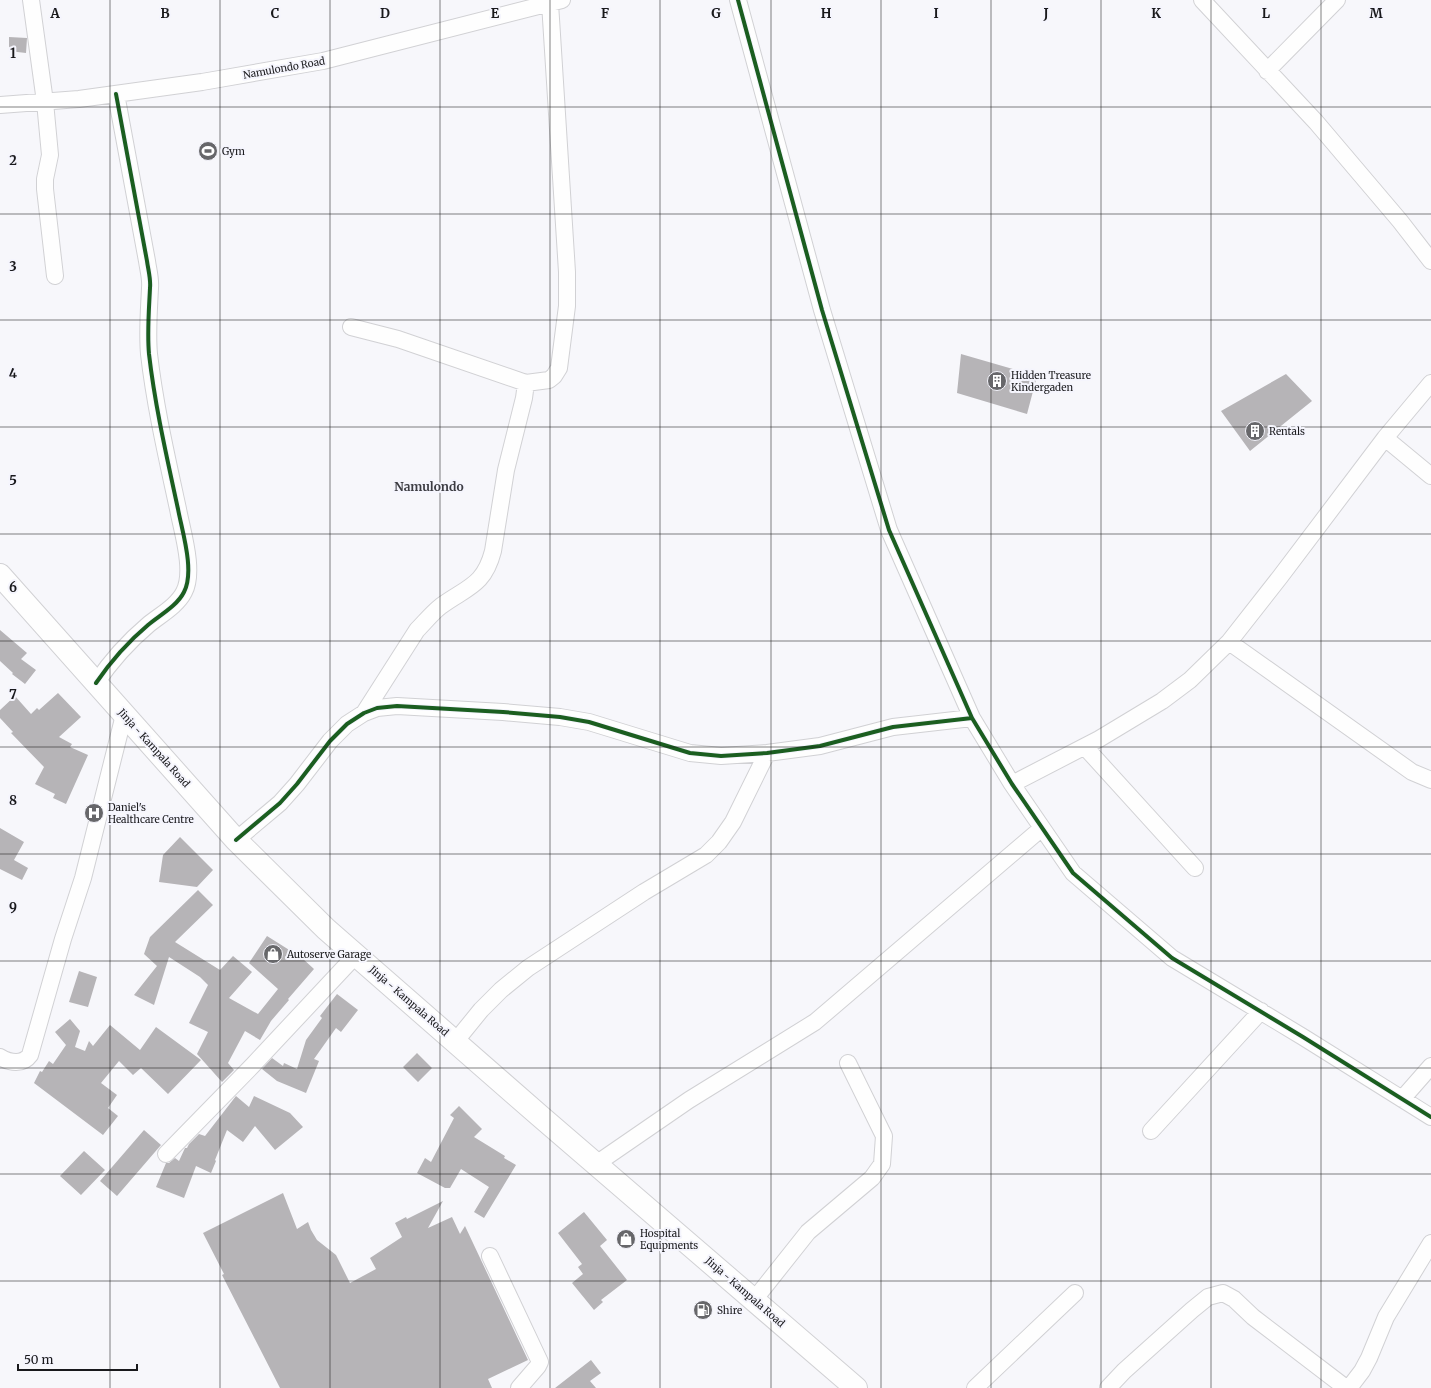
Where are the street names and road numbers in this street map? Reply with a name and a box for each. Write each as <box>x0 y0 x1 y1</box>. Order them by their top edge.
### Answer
street label: Namulondo Road <box>242 54 326 82</box>
street label: Jinja - Kampala Road <box>115 705 193 790</box>
street label: Jinja - Kampala Road <box>366 962 451 1039</box>
street label: Jinja - Kampala Road <box>702 1253 787 1330</box>

